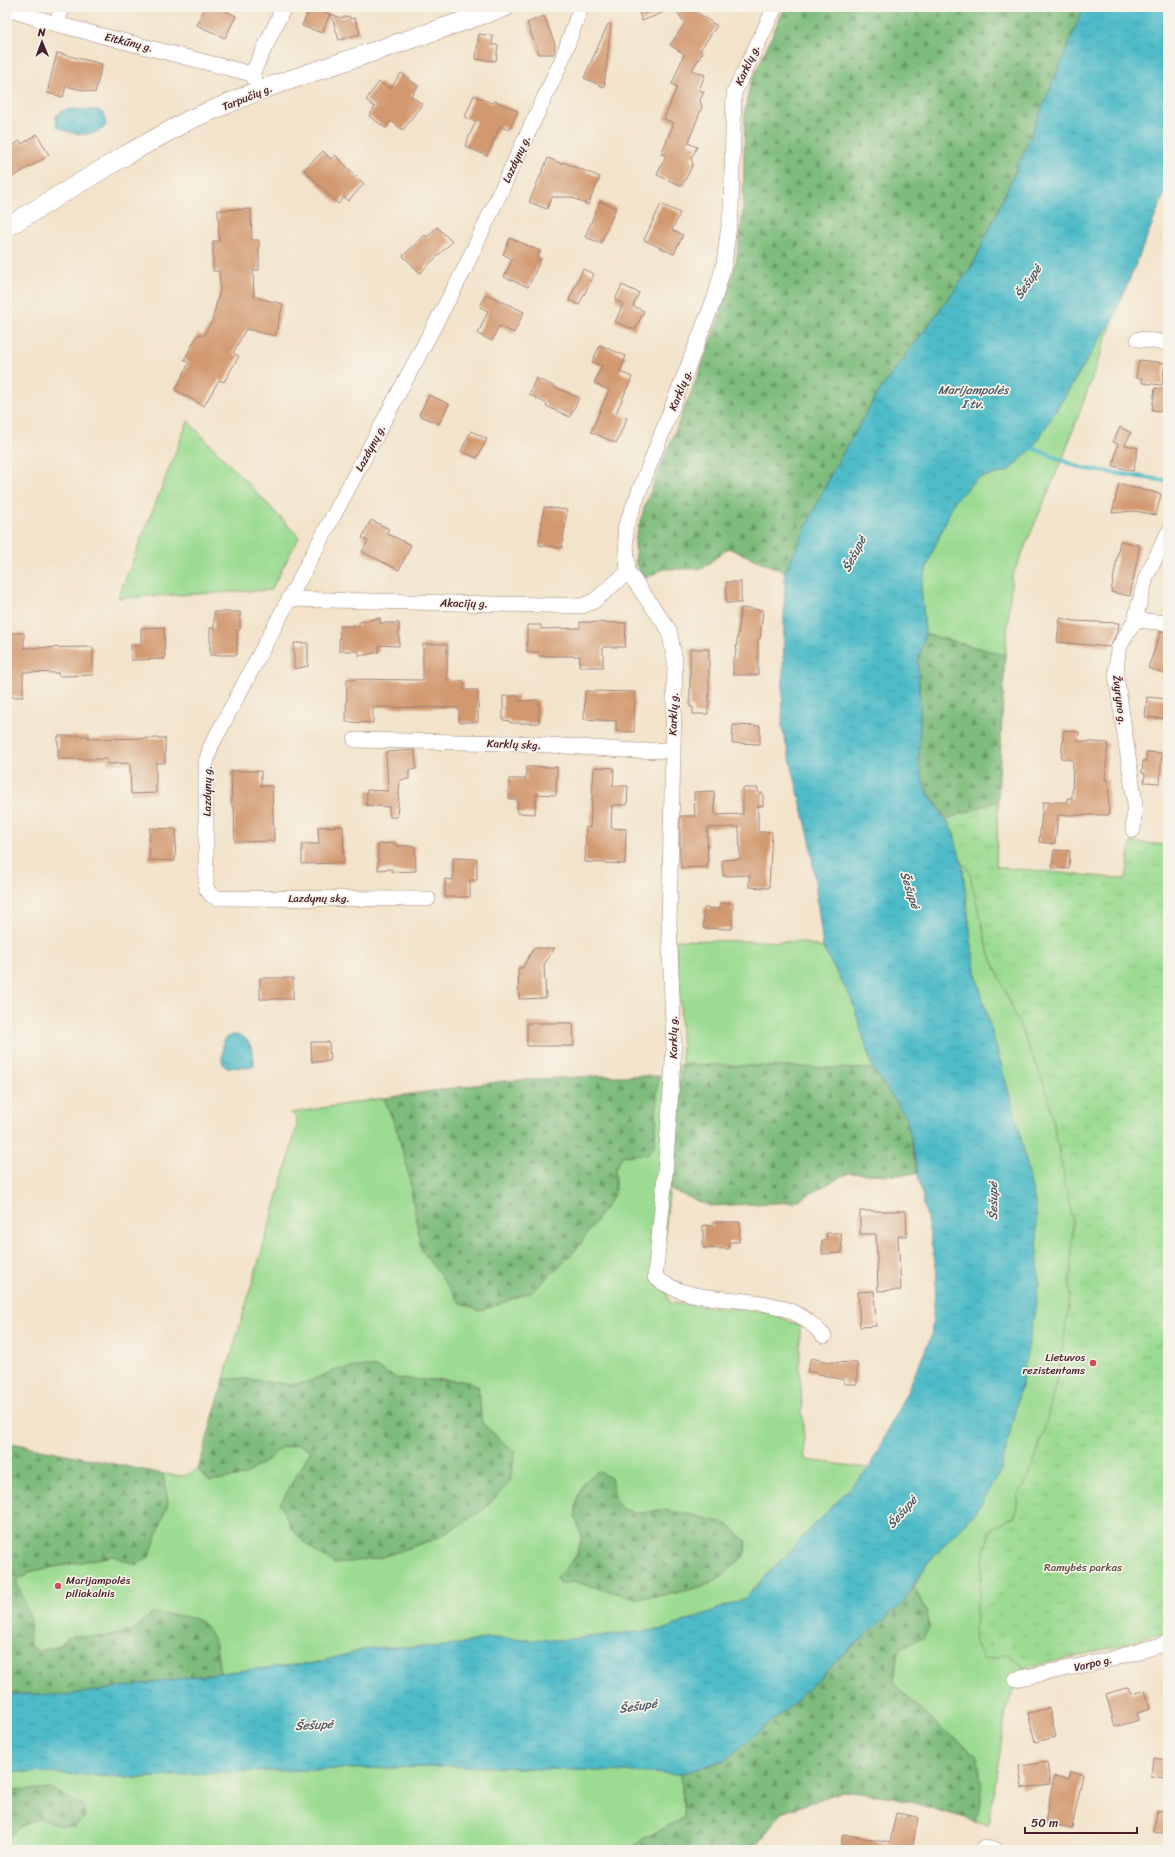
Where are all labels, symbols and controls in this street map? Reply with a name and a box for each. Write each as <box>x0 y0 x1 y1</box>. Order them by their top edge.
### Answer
north arrow <box>22 22 62 62</box>
text: N <box>37 23 46 42</box>
street label: Eitkūnų g. <box>103 27 155 58</box>
street label: Karklų g. <box>730 42 765 89</box>
street label: Tarpučių g. <box>219 79 275 116</box>
street label: Lazdynų g. <box>497 132 536 186</box>
water label: Šešupė <box>1008 259 1049 304</box>
street label: Karklų g. <box>664 367 697 414</box>
water label: Marijampolės I tv. <box>938 379 1010 415</box>
street label: Lazdynų g. <box>350 421 391 475</box>
water label: Šešupė <box>836 530 873 576</box>
street label: Akacijų g. <box>439 594 488 613</box>
street label: Žvyryno g. <box>1107 674 1132 726</box>
street label: Karklų g. <box>663 692 684 736</box>
street label: Karklų skg. <box>487 734 541 755</box>
street label: Lazdynų g. <box>198 765 217 817</box>
water label: Šešupė <box>894 868 927 913</box>
street label: Lazdynų skg. <box>288 889 350 908</box>
street label: Karklų g. <box>664 1015 683 1059</box>
water label: Šešupė <box>982 1180 1004 1220</box>
place label: Lietuvos rezistentams <box>1023 1348 1086 1380</box>
marker: Lietuvos rezistentams <box>1088 1358 1098 1368</box>
water label: Šešupė <box>881 1489 924 1534</box>
park label: Ramybės parkas <box>1044 1558 1123 1577</box>
place label: Marijampolės piliakalnis <box>65 1571 131 1603</box>
marker: Marijampolės piliakalnis <box>53 1581 63 1591</box>
street label: Varpo g. <box>1072 1650 1114 1677</box>
water label: Šešupė <box>617 1692 660 1720</box>
water label: Šešupė <box>294 1713 335 1737</box>
scale bar <box>1025 1809 1137 1835</box>
text: 50 m <box>1031 1812 1058 1834</box>

